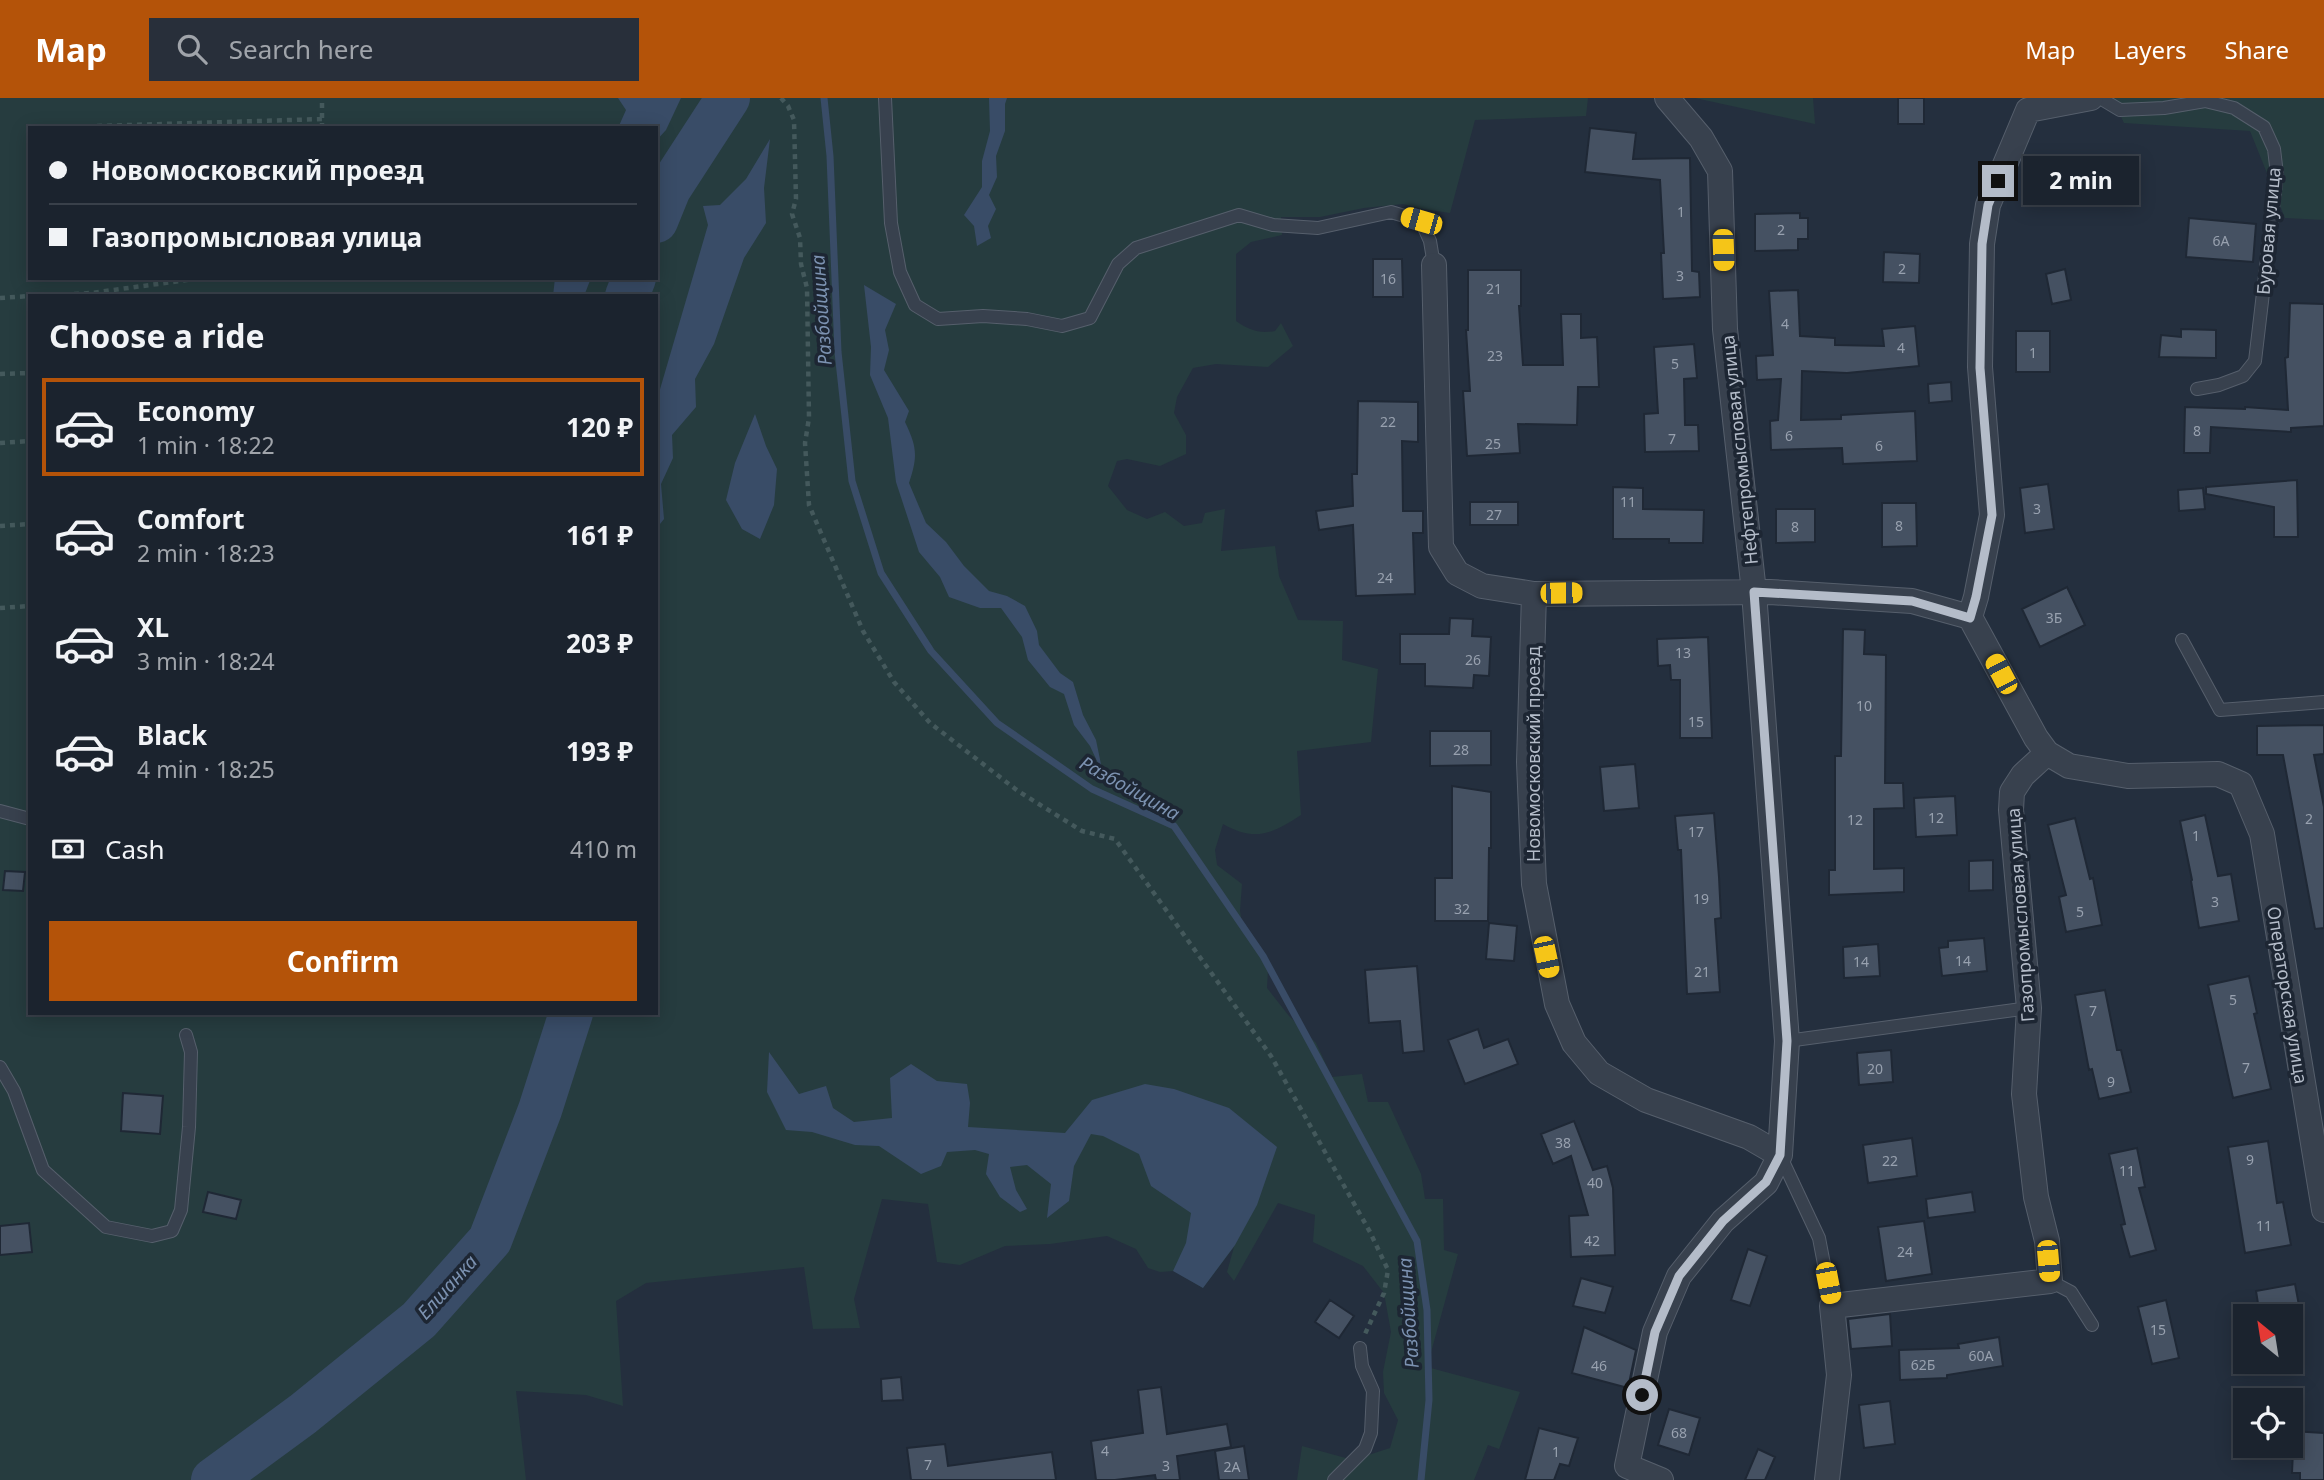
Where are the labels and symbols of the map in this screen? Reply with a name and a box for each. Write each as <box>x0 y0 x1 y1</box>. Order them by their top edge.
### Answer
callout: 2 min <box>2022 156 2138 206</box>
route end <box>1982 165 2014 197</box>
street label: Буровая улица <box>2250 166 2286 296</box>
house number: 1 <box>1677 202 1685 221</box>
car <box>1398 205 1445 237</box>
house number: 2 <box>1777 220 1785 239</box>
car <box>1712 229 1735 271</box>
house number: 6А <box>2213 231 2230 250</box>
water label: Разбойщина <box>804 254 838 366</box>
house number: 2 <box>1898 259 1906 278</box>
house number: 3 <box>1676 266 1684 285</box>
house number: 16 <box>1380 269 1396 288</box>
house number: 21 <box>1486 279 1502 298</box>
house number: 4 <box>1781 314 1789 333</box>
street label: Нефтепромысловая улица <box>1715 334 1763 566</box>
house number: 4 <box>1897 338 1905 357</box>
house number: 1 <box>2029 343 2037 362</box>
house number: 23 <box>1487 346 1503 365</box>
house number: 5 <box>1671 354 1679 373</box>
house number: 22 <box>1380 412 1396 431</box>
house number: 8 <box>2193 421 2201 440</box>
house number: 6 <box>1785 426 1793 445</box>
house number: 7 <box>1668 429 1676 448</box>
house number: 25 <box>1485 434 1501 453</box>
house number: 6 <box>1875 436 1883 455</box>
house number: 11 <box>1620 492 1636 511</box>
house number: 3 <box>2033 499 2041 518</box>
house number: 27 <box>1486 505 1502 524</box>
house number: 8 <box>1895 516 1903 535</box>
house number: 8 <box>1791 517 1799 536</box>
house number: 24 <box>1377 568 1393 587</box>
car <box>1540 582 1583 604</box>
house number: 3Б <box>2046 608 2062 627</box>
house number: 13 <box>1675 643 1691 662</box>
street label: Новомосковский проезд <box>1521 646 1545 862</box>
house number: 26 <box>1465 650 1481 669</box>
car <box>1982 651 2021 697</box>
house number: 10 <box>1856 696 1872 715</box>
house number: 15 <box>1688 712 1704 731</box>
house number: 28 <box>1453 740 1469 759</box>
water label: Разбойщина <box>1075 750 1185 826</box>
street label: Газопромысловая улица <box>2001 807 2039 1023</box>
house number: 12 <box>1928 808 1944 827</box>
house number: 2 <box>2305 809 2313 828</box>
house number: 12 <box>1847 810 1863 829</box>
house number: 17 <box>1688 822 1704 841</box>
house number: 1 <box>2192 826 2200 845</box>
house number: 19 <box>1693 889 1709 908</box>
house number: 3 <box>2211 892 2219 911</box>
house number: 32 <box>1454 899 1470 918</box>
house number: 5 <box>2076 902 2084 921</box>
street label: Операторская улица <box>2262 905 2314 1085</box>
car <box>1532 934 1561 980</box>
house number: 14 <box>1955 951 1971 970</box>
house number: 14 <box>1853 952 1869 971</box>
house number: 21 <box>1694 962 1710 981</box>
house number: 5 <box>2229 990 2237 1009</box>
house number: 7 <box>2089 1001 2097 1020</box>
house number: 7 <box>2242 1058 2250 1077</box>
house number: 20 <box>1867 1059 1883 1078</box>
house number: 9 <box>2107 1072 2115 1091</box>
house number: 38 <box>1555 1133 1571 1152</box>
house number: 9 <box>2246 1150 2254 1169</box>
house number: 22 <box>1882 1151 1898 1170</box>
house number: 11 <box>2119 1161 2135 1180</box>
house number: 40 <box>1587 1173 1603 1192</box>
house number: 11 <box>2256 1216 2272 1235</box>
house number: 42 <box>1584 1231 1600 1250</box>
car <box>2036 1239 2061 1283</box>
house number: 24 <box>1897 1242 1913 1261</box>
water label: Елшанка <box>411 1249 483 1325</box>
water label: Разбойщина <box>1391 1257 1425 1369</box>
car <box>1814 1260 1843 1306</box>
north arrow <box>2233 1304 2303 1374</box>
house number: 15 <box>2150 1320 2166 1339</box>
house number: 60А <box>1969 1346 1994 1365</box>
house number: 62Б <box>1911 1355 1935 1374</box>
house number: 46 <box>1591 1356 1607 1375</box>
route start <box>1626 1379 1658 1411</box>
house number: 68 <box>1671 1423 1687 1442</box>
house number: 4 <box>1101 1441 1109 1460</box>
house number: 1 <box>1552 1442 1560 1461</box>
house number: 7 <box>924 1455 932 1474</box>
house number: 3 <box>1162 1456 1170 1475</box>
house number: 2А <box>1224 1457 1241 1476</box>

